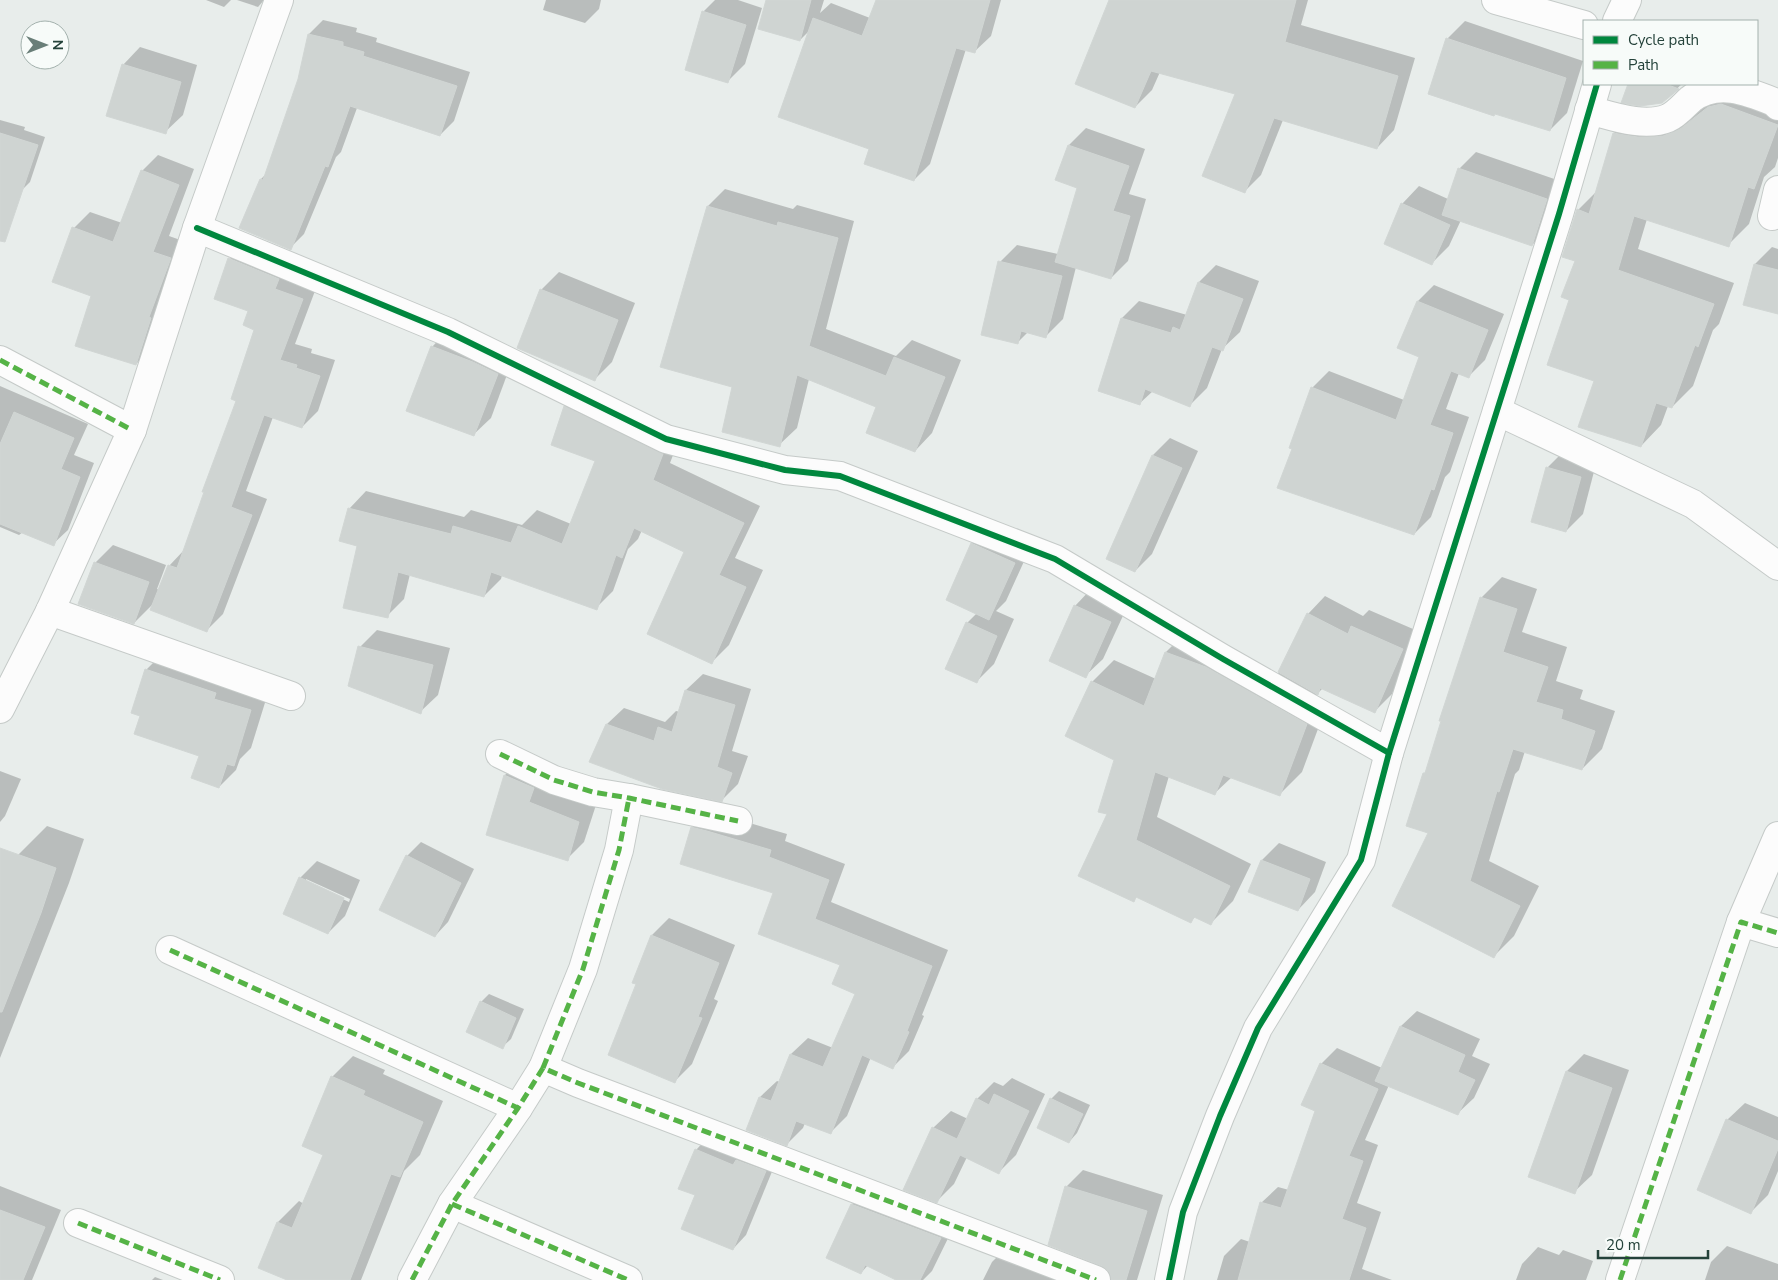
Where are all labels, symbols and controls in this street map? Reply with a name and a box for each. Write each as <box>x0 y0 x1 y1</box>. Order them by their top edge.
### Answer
north arrow <box>20 20 70 70</box>
legend <box>1583 20 1758 85</box>
text: Cycle path <box>1628 30 1699 50</box>
text: N <box>48 40 67 50</box>
text: Path <box>1628 55 1659 75</box>
scale bar <box>1598 1228 1708 1260</box>
text: 20 m <box>1606 1235 1641 1255</box>

